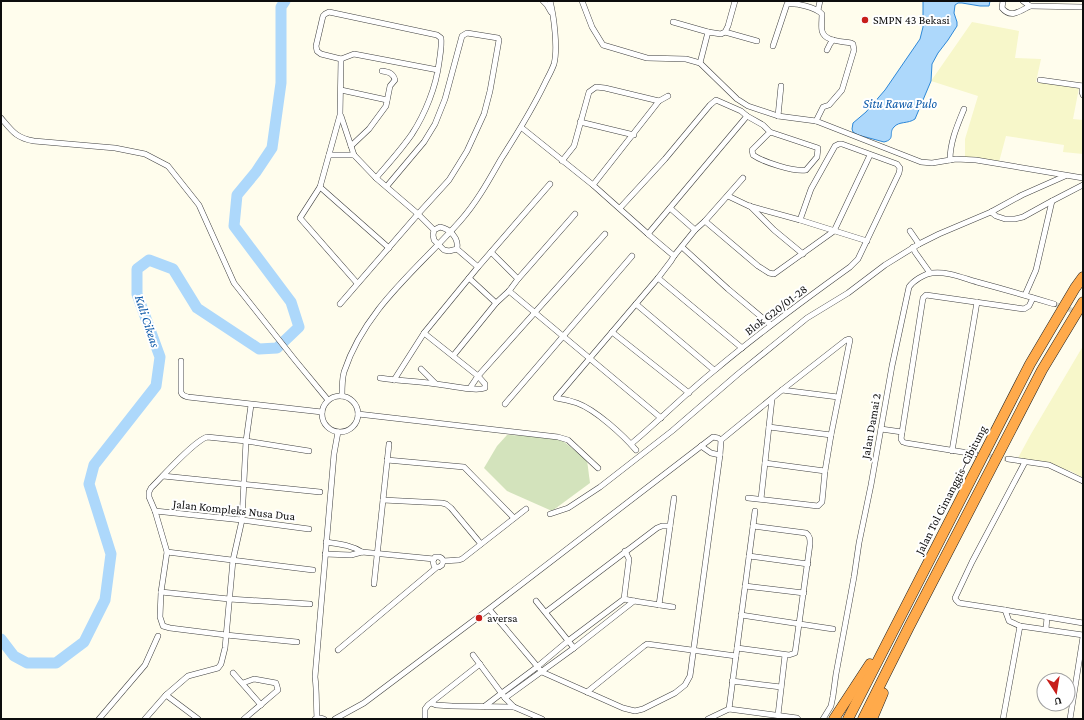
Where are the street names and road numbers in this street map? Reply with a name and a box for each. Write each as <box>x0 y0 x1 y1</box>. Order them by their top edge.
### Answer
street label: Blok G20/01-28 <box>742 282 810 338</box>
street label: Jalan Damai 2 <box>858 392 884 461</box>
street label: Jalan Tol Cimanggis–Cibitung <box>912 423 990 558</box>
street label: Jalan Kompleks Nusa Dua <box>171 497 296 523</box>

